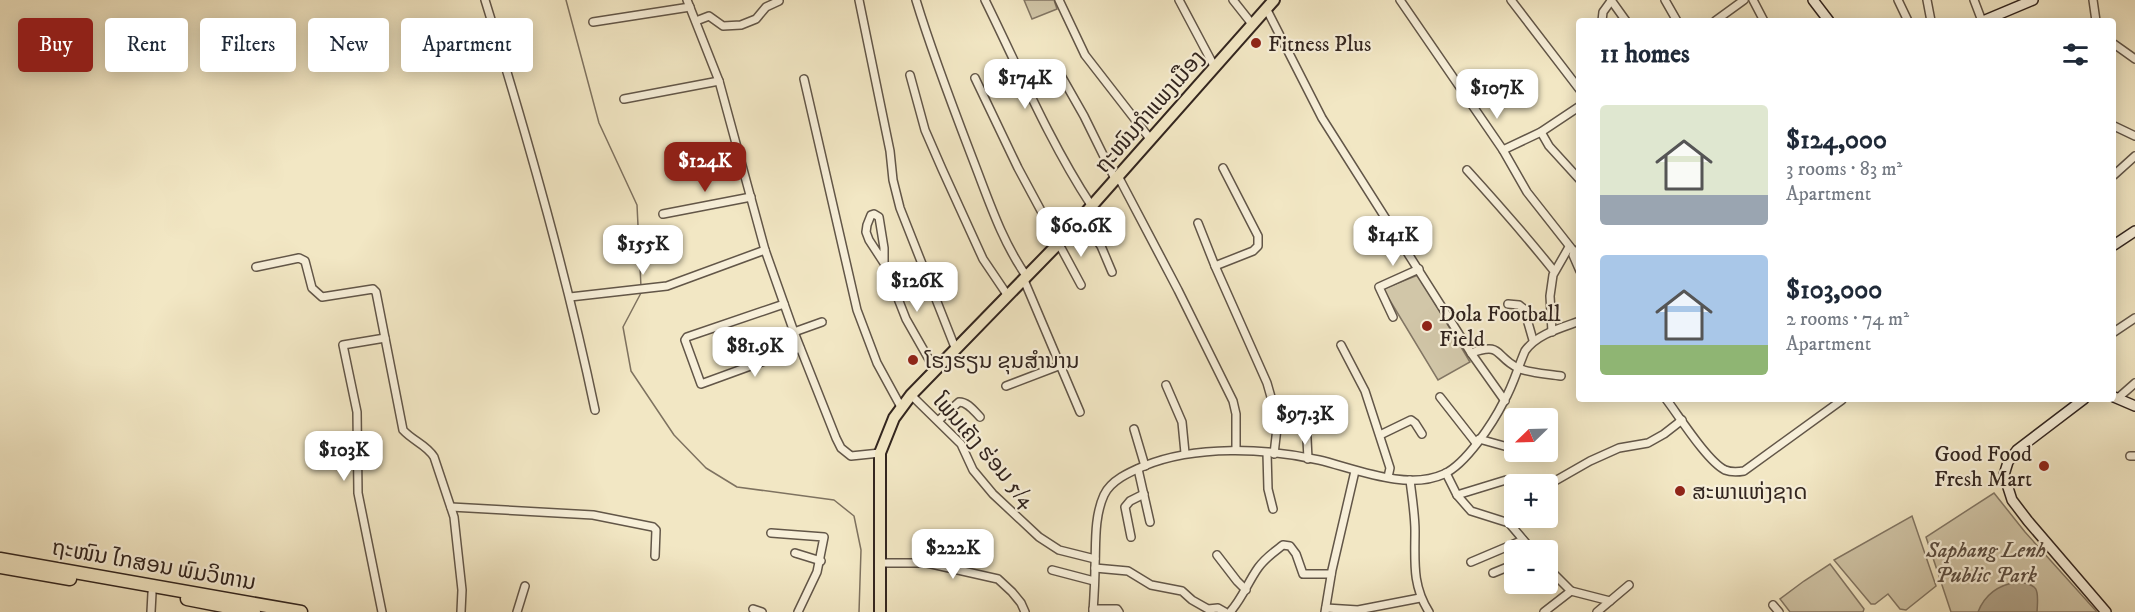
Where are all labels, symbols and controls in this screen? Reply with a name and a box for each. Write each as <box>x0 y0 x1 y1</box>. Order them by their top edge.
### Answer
chip: Buy <box>18 18 93 72</box>
chip: Rent <box>105 18 188 72</box>
chip: Filters <box>200 18 296 72</box>
chip: New <box>308 18 389 72</box>
chip: Apartment <box>401 18 533 72</box>
place label: Fitness Plus <box>1268 31 1371 58</box>
marker: Fitness Plus <box>1249 36 1263 50</box>
text: 11 homes <box>1600 38 1690 71</box>
icon: filters <box>2059 38 2092 71</box>
street label: ຖະໜົນກຳແພງເມືອງ <box>1089 45 1211 179</box>
pin: $174K <box>983 59 1067 110</box>
text: $174K <box>998 66 1052 91</box>
pin: $107K <box>1455 69 1539 120</box>
text: $107K <box>1470 76 1524 101</box>
text: $124,000 <box>1786 124 1887 157</box>
icon: home <box>1648 129 1720 201</box>
pin: $124K <box>663 142 747 193</box>
text: $124K <box>678 149 732 174</box>
text: 3 rooms · 83 m² <box>1786 157 1902 182</box>
text: Apartment <box>1786 182 1871 207</box>
pin: $60.6K <box>1032 207 1130 258</box>
text: $60.6K <box>1050 214 1112 239</box>
pin: $141K <box>1351 216 1435 267</box>
text: $141K <box>1367 223 1419 248</box>
pin: $155K <box>601 225 685 276</box>
text: $155K <box>617 232 669 257</box>
pin: $126K <box>875 262 959 313</box>
text: $126K <box>891 269 943 294</box>
text: $103,000 <box>1786 274 1882 307</box>
icon: home <box>1648 279 1720 351</box>
place label: Dola Football Field <box>1439 301 1561 353</box>
text: 2 rooms · 74 m² <box>1786 307 1909 332</box>
marker: Dola Football Field <box>1420 319 1434 333</box>
pin: $81.9K <box>706 327 804 378</box>
text: Apartment <box>1786 332 1871 357</box>
text: $81.9K <box>726 334 784 359</box>
place label: ໂຮງຮຽນ ຂຸນສຳນານ <box>924 348 1079 375</box>
marker: ໂຮງຮຽນ ຂຸນສຳນານ <box>906 353 920 367</box>
street label: ໂພນເຄັງ ຮ່ອມ 5/4 <box>926 388 1042 515</box>
pin: $97.3K <box>1256 395 1354 446</box>
text: $97.3K <box>1276 402 1334 427</box>
north arrow <box>1504 408 1558 462</box>
map controls <box>1504 408 1558 594</box>
pin: $103K <box>302 431 386 482</box>
text: $103K <box>319 438 369 463</box>
place label: Good Food Fresh Mart <box>1934 441 2032 493</box>
marker: Good Food Fresh Mart <box>2037 459 2051 473</box>
button: + <box>1504 474 1558 528</box>
place label: ສະພາແຫ່ງຊາດ <box>1692 479 1807 506</box>
marker: ສະພາແຫ່ງຊາດ <box>1673 484 1687 498</box>
pin: $222K <box>911 529 995 580</box>
street label: ຖະໜົນ ໄກສອນ ພົມວິຫານ <box>50 534 258 597</box>
text: $222K <box>926 536 980 561</box>
park label: Saphang Lenh Public Park <box>1925 537 2046 589</box>
button: − <box>1504 540 1558 594</box>

